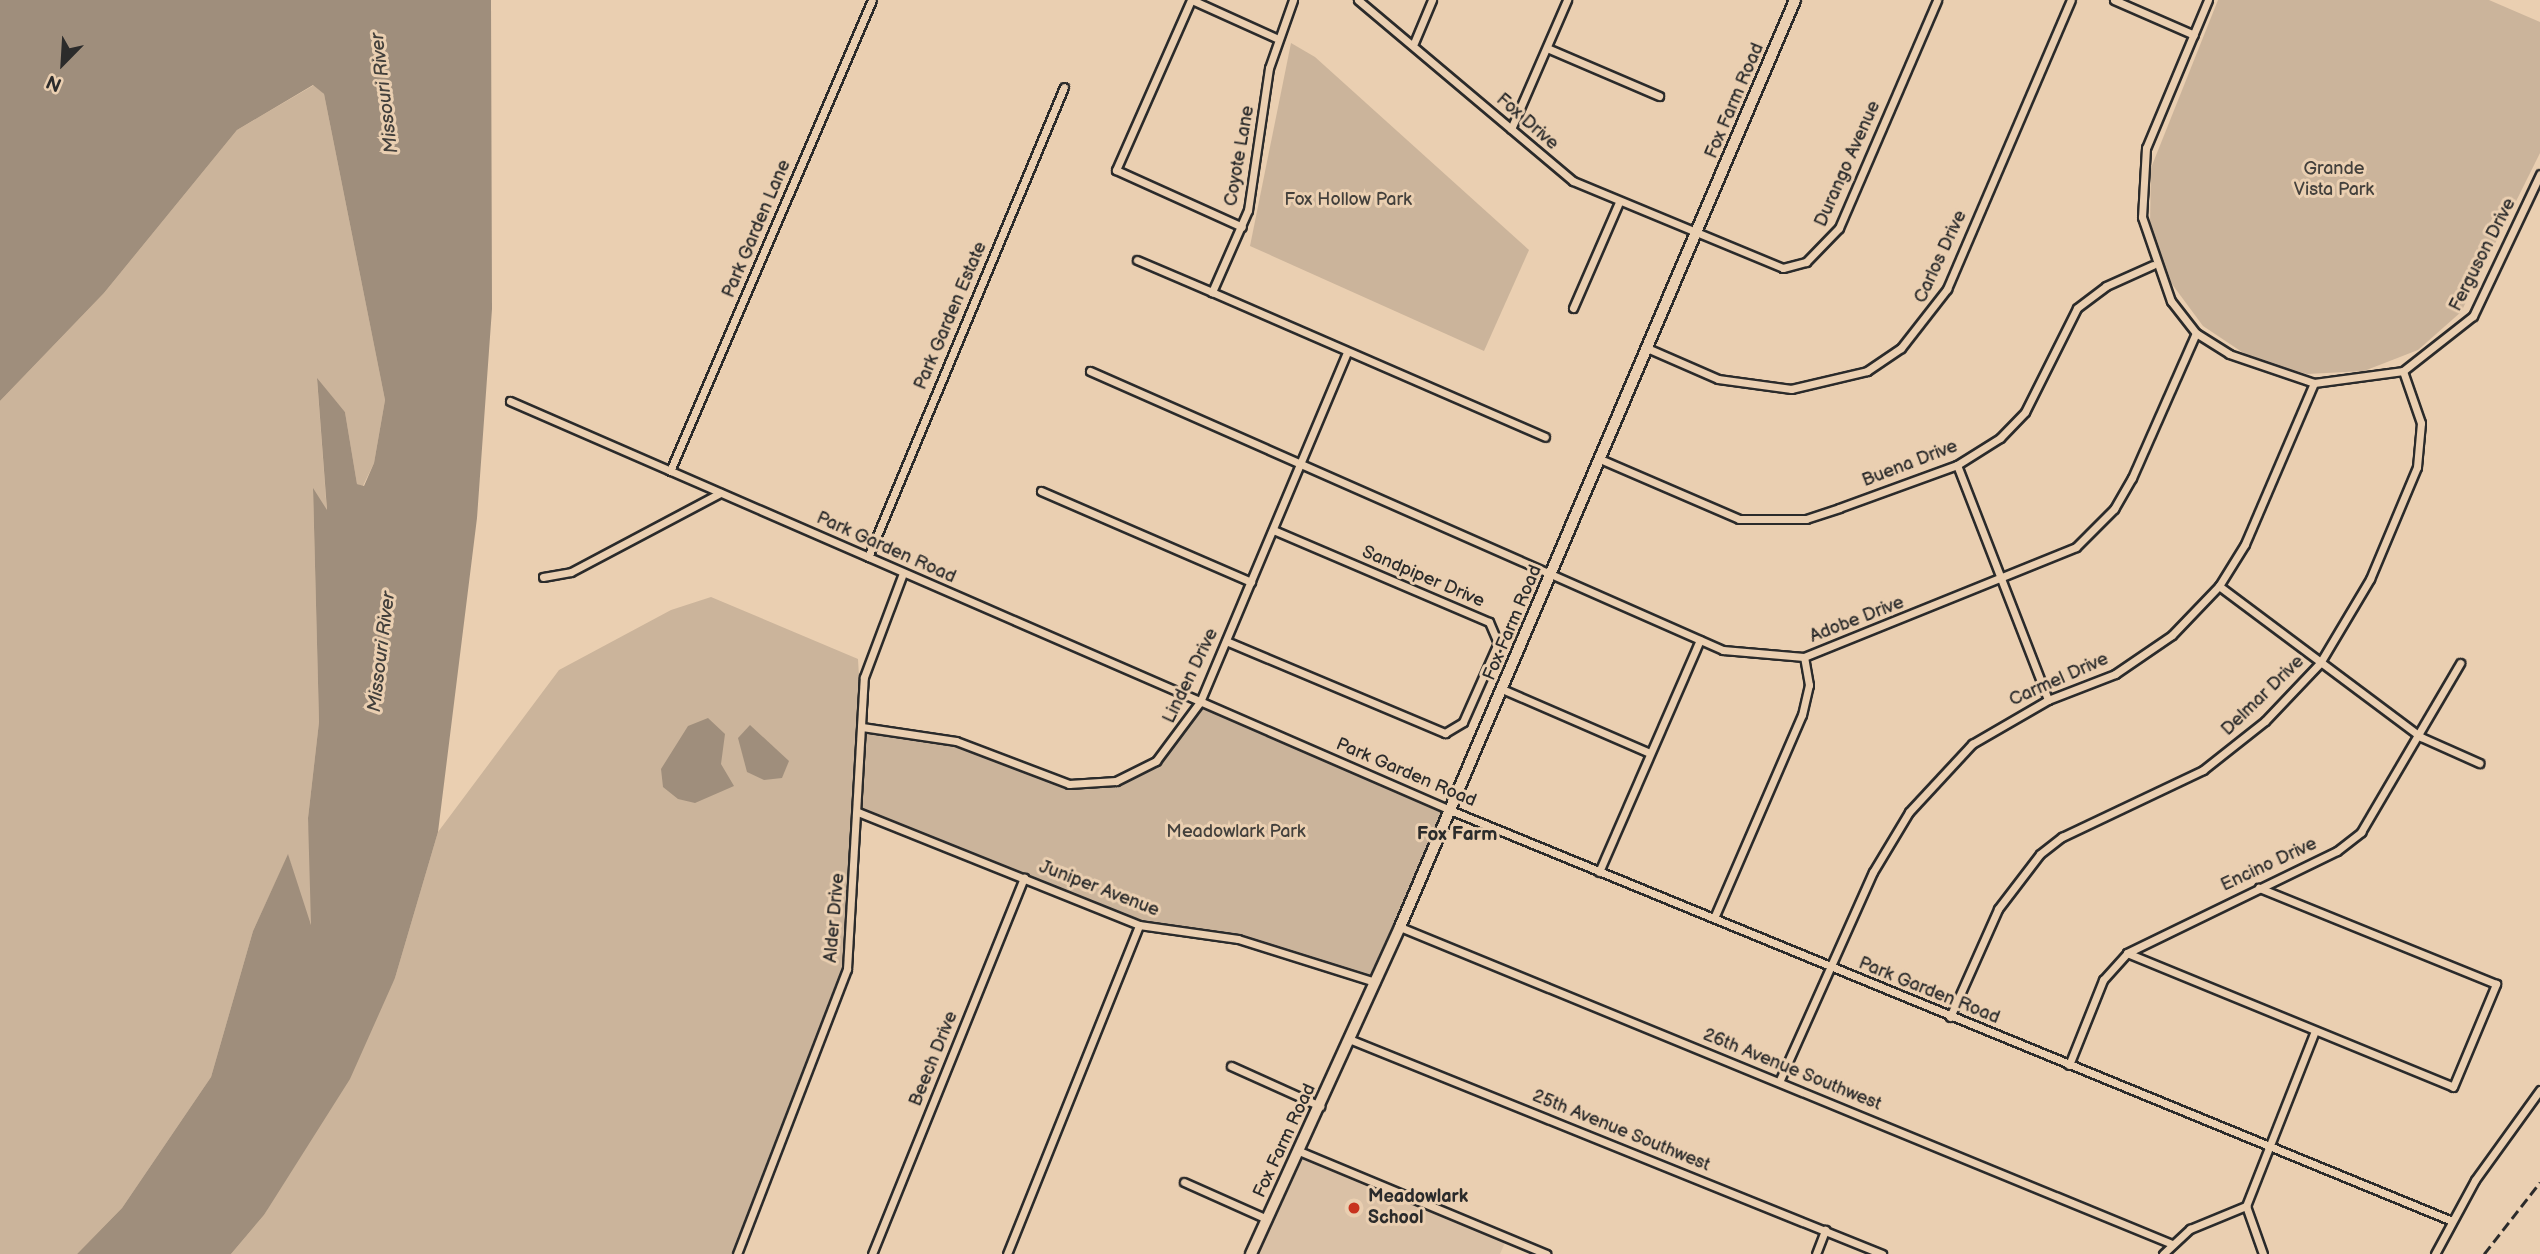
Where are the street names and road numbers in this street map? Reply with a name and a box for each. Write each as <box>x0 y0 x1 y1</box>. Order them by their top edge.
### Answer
street label: Fox Farm Road <box>1701 40 1769 162</box>
street label: Fox Drive <box>1491 89 1563 155</box>
street label: Durango Avenue <box>1811 98 1885 230</box>
street label: Coyote Lane <box>1221 104 1259 208</box>
street label: Park Garden Lane <box>718 157 796 301</box>
street label: Ferguson Drive <box>2445 195 2521 315</box>
street label: Carlos Drive <box>1910 207 1972 307</box>
street label: Park Garden Estate <box>910 239 992 393</box>
street label: Buena Drive <box>1859 436 1961 492</box>
street label: Park Garden Road <box>813 508 959 588</box>
street label: Sandpiper Drive <box>1358 541 1488 613</box>
street label: Fox Farm Road <box>1479 562 1547 684</box>
street label: Adobe Drive <box>1807 592 1907 648</box>
street label: Linden Drive <box>1159 625 1223 727</box>
street label: Carmel Drive <box>2006 649 2112 711</box>
street label: Delmar Drive <box>2217 651 2309 741</box>
street label: Park Garden Road <box>1333 734 1479 812</box>
street label: Encino Drive <box>2218 833 2320 897</box>
street label: Juniper Avenue <box>1036 856 1162 922</box>
street label: Alder Drive <box>820 872 850 964</box>
street label: Park Garden Road <box>1855 953 2003 1029</box>
street label: Beech Drive <box>905 1008 963 1110</box>
street label: 26th Avenue Southwest <box>1700 1024 1884 1116</box>
street label: Fox Farm Road <box>1249 1081 1321 1201</box>
street label: 25th Avenue Southwest <box>1529 1085 1713 1177</box>

